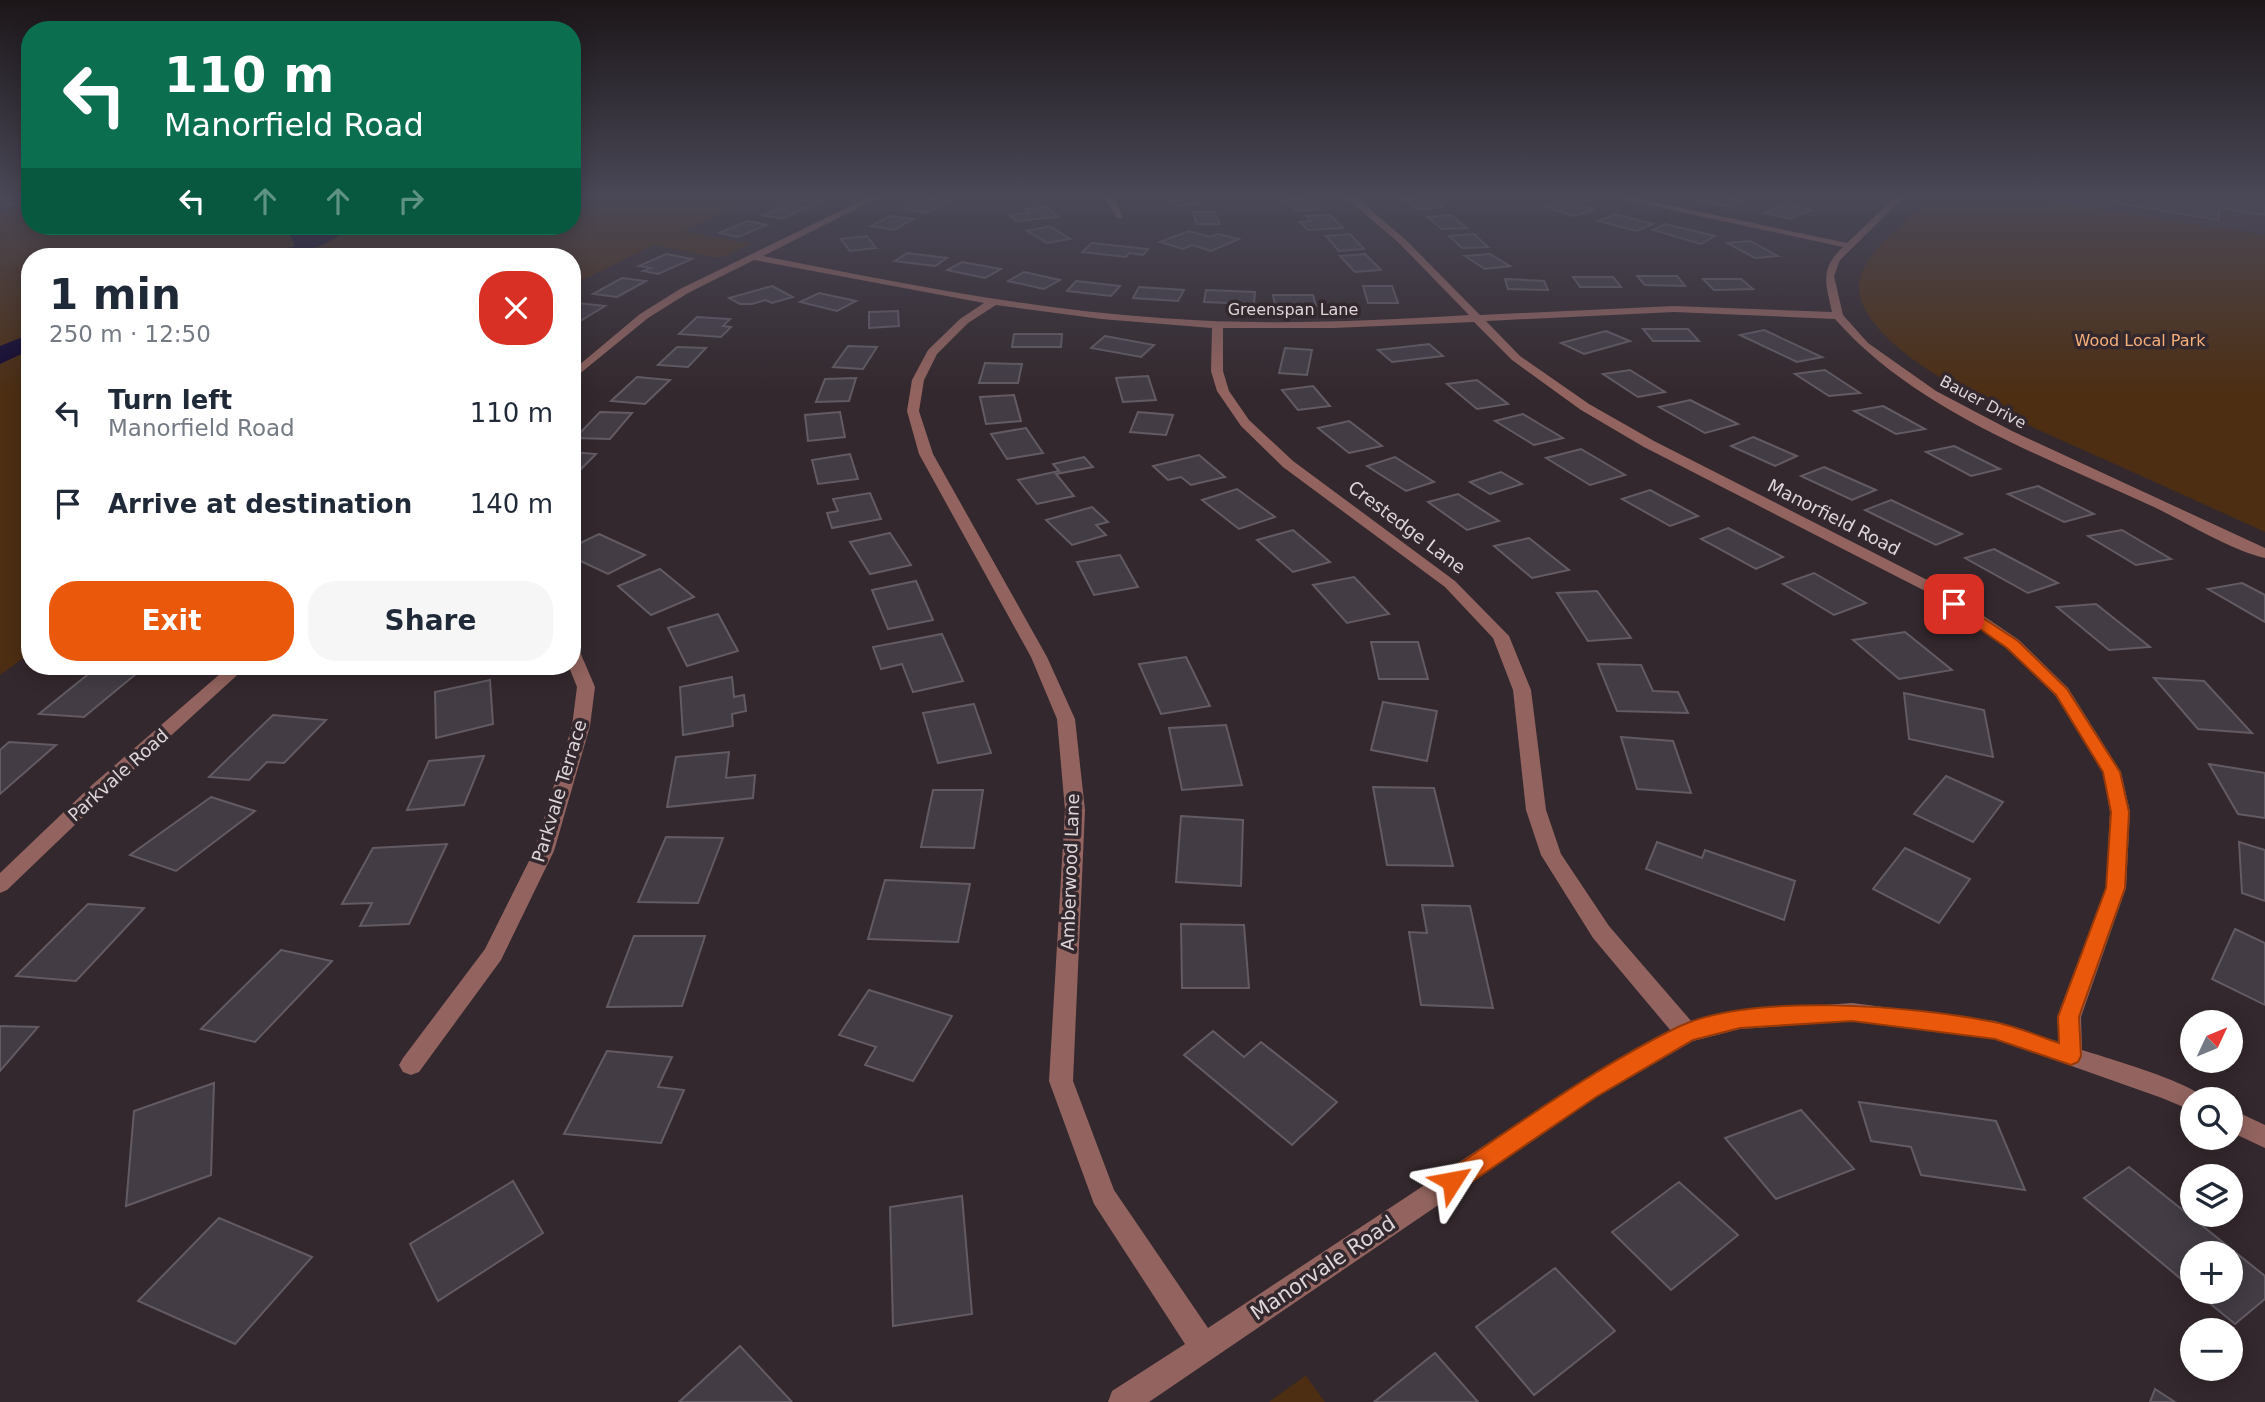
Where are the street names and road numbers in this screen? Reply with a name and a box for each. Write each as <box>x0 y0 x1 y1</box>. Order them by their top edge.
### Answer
street label: Greenspan Lane <box>1228 300 1358 319</box>
street label: Bauer Drive <box>1937 371 2029 433</box>
street label: Manorfield Road <box>1764 474 1904 560</box>
street label: Crestedge Lane <box>1344 476 1470 578</box>
street label: Parkvale Terrace <box>527 717 591 865</box>
street label: Parkvale Road <box>64 725 172 825</box>
street label: Amberwood Lane <box>1057 793 1083 951</box>
street label: Manorvale Road <box>1246 1211 1400 1325</box>

